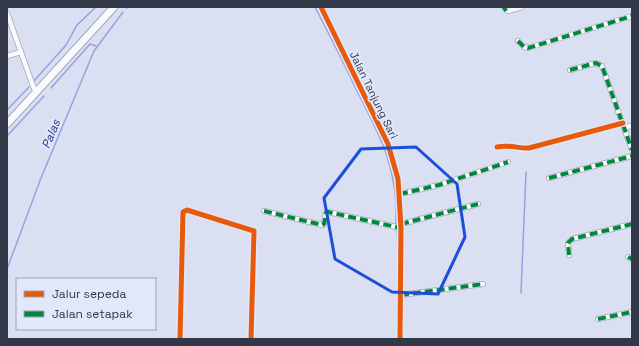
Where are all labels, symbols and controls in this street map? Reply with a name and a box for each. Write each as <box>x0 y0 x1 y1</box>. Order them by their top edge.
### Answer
street label: Jalan Tanjung Sari <box>347 49 401 141</box>
water label: Palas <box>38 116 64 151</box>
legend <box>16 278 156 330</box>
text: Jalur sepeda <box>52 286 127 302</box>
text: Jalan setapak <box>52 306 133 322</box>

